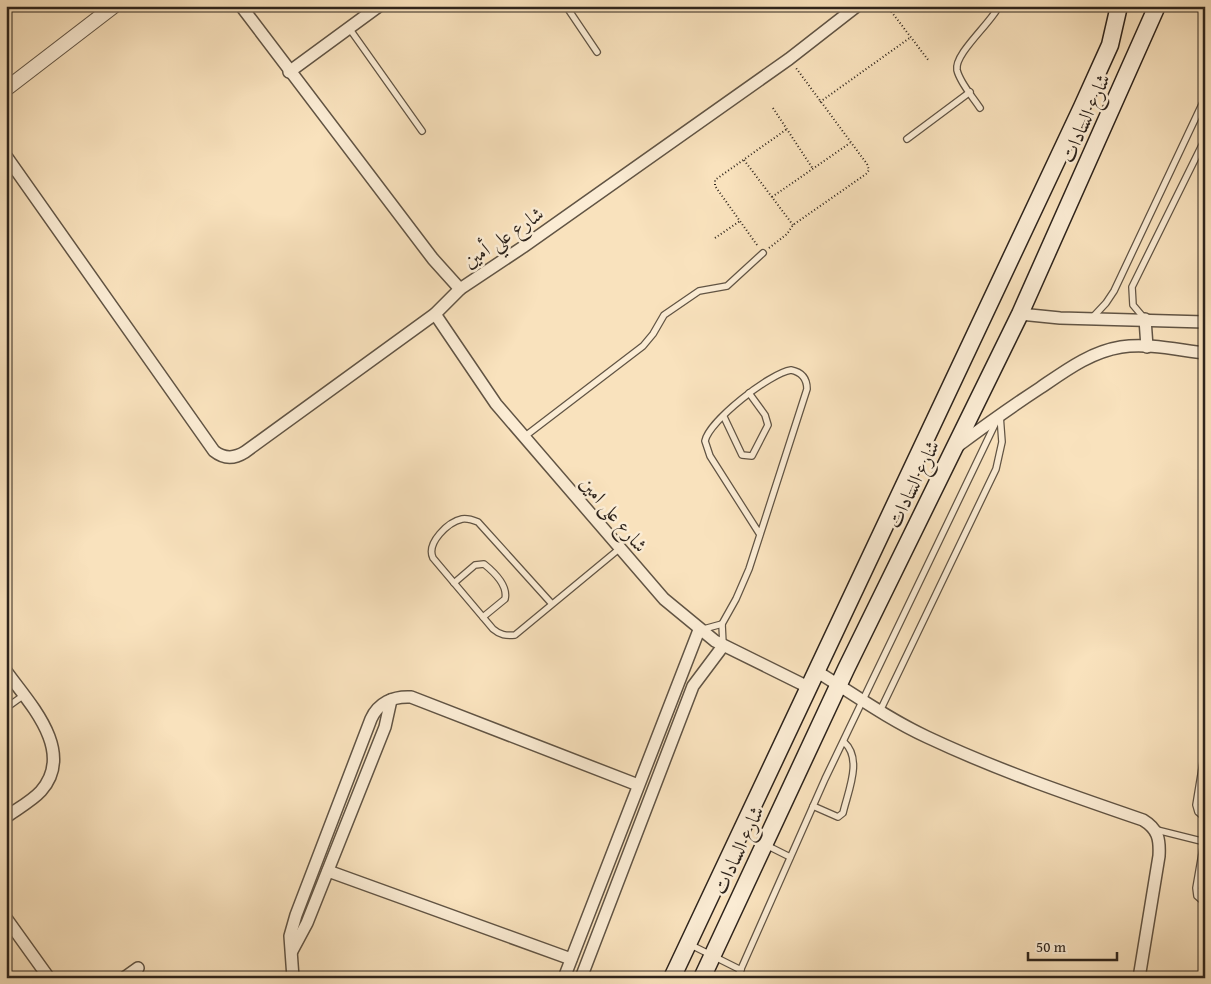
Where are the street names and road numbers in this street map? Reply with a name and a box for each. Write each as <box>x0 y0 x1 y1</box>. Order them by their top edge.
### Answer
street label: شارع السادات <box>1052 69 1121 169</box>
street label: شارع علي أمين <box>456 199 552 279</box>
street label: شارع السادات <box>879 435 950 534</box>
street label: شارع على امين <box>571 469 655 561</box>
street label: شارع السادات <box>704 801 774 901</box>

